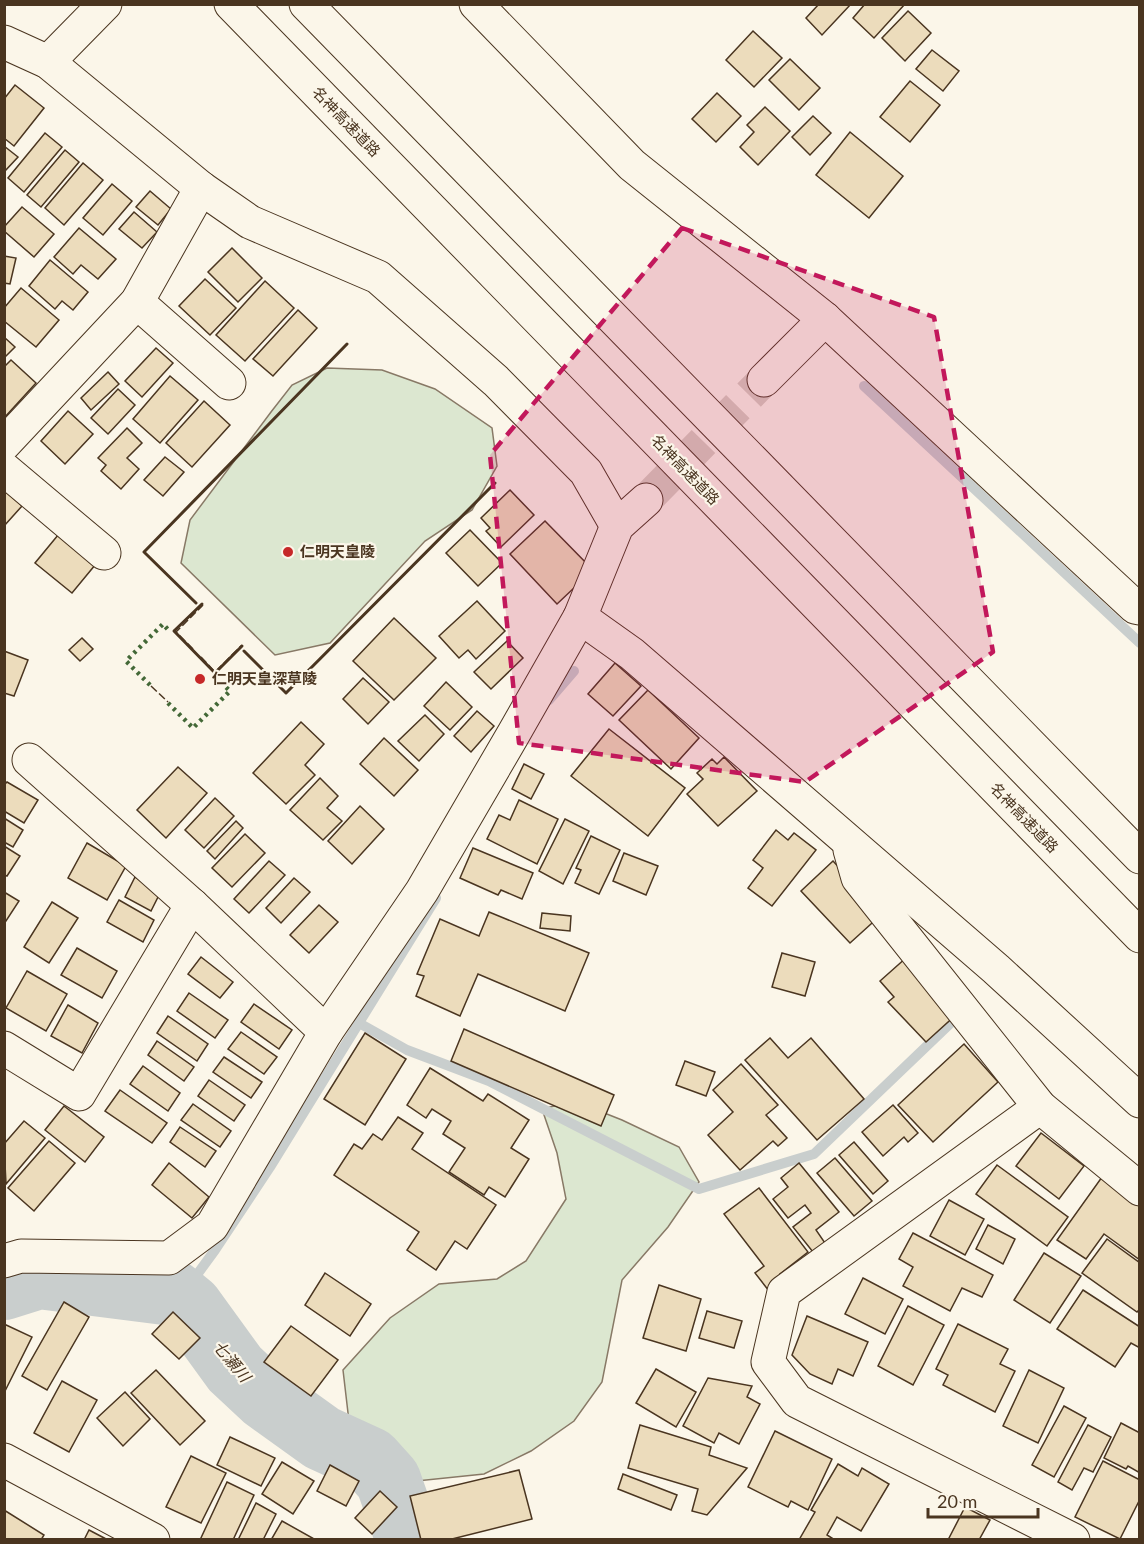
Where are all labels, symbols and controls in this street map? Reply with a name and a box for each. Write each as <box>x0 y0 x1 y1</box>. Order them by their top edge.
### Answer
street label: 名神高速道路 <box>309 83 384 160</box>
street label: 名神高速道路 <box>648 431 723 508</box>
place label: 仁明天皇陵 <box>300 542 375 560</box>
marker: 仁明天皇陵 <box>281 545 295 559</box>
place label: 仁明天皇深草陵 <box>212 669 317 687</box>
marker: 仁明天皇深草陵 <box>193 672 207 686</box>
street label: 名神高速道路 <box>987 779 1062 856</box>
water label: 七瀬川 <box>210 1336 256 1387</box>
scale bar <box>928 1481 1038 1519</box>
text: 20 m <box>937 1490 977 1512</box>

